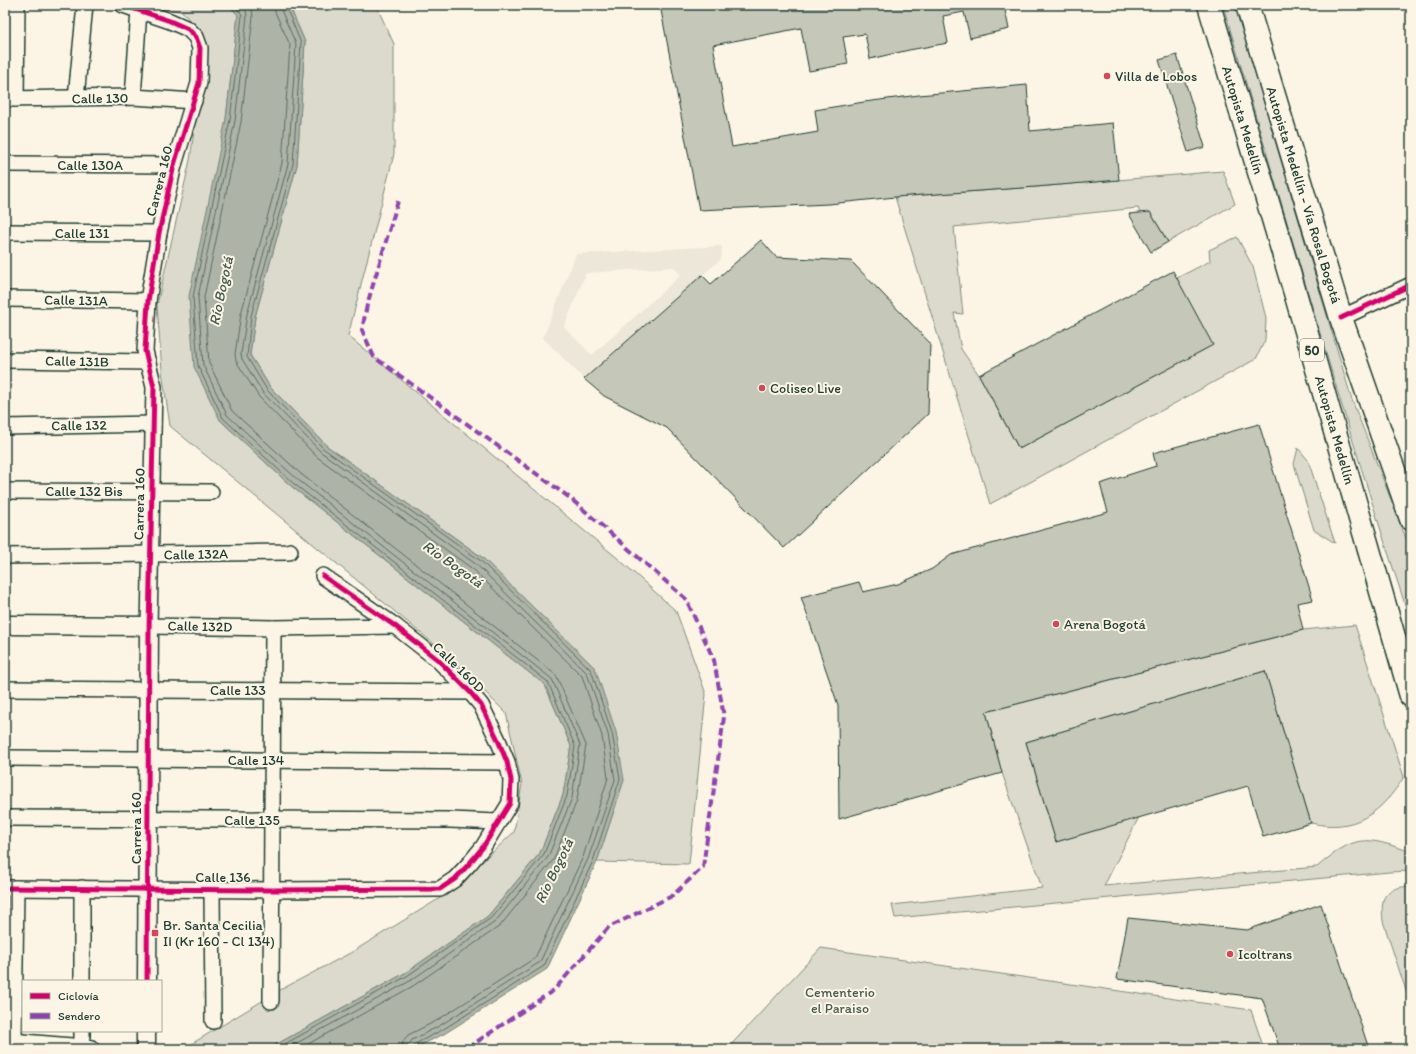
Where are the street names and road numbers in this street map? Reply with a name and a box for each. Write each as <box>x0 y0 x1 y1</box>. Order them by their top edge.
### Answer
street label: Autopista Medellín <box>1218 64 1267 177</box>
street label: Autopista Medellín - Vía Rosal Bogotá <box>1262 85 1345 306</box>
street label: Calle 130 <box>71 90 129 107</box>
street label: Carrera 160 <box>142 144 176 218</box>
street label: Calle 130A <box>57 157 123 174</box>
street label: Calle 131 <box>55 225 110 242</box>
street label: Calle 131A <box>44 291 108 310</box>
road number: 50 <box>1300 339 1324 361</box>
street label: Calle 131B <box>45 352 109 371</box>
street label: Autopista Medellín <box>1311 374 1358 487</box>
street label: Calle 132 <box>51 417 108 434</box>
street label: Carrera 160 <box>130 468 149 540</box>
street label: Calle 132 Bis <box>45 483 123 500</box>
street label: Calle 132A <box>164 545 228 564</box>
street label: Calle 132D <box>167 617 233 636</box>
street label: Calle 160D <box>429 638 488 696</box>
street label: Calle 133 <box>210 682 266 699</box>
street label: Calle 134 <box>228 752 285 769</box>
street label: Carrera 160 <box>128 792 145 864</box>
street label: Calle 135 <box>224 812 280 829</box>
street label: Calle 136 <box>195 869 251 886</box>

